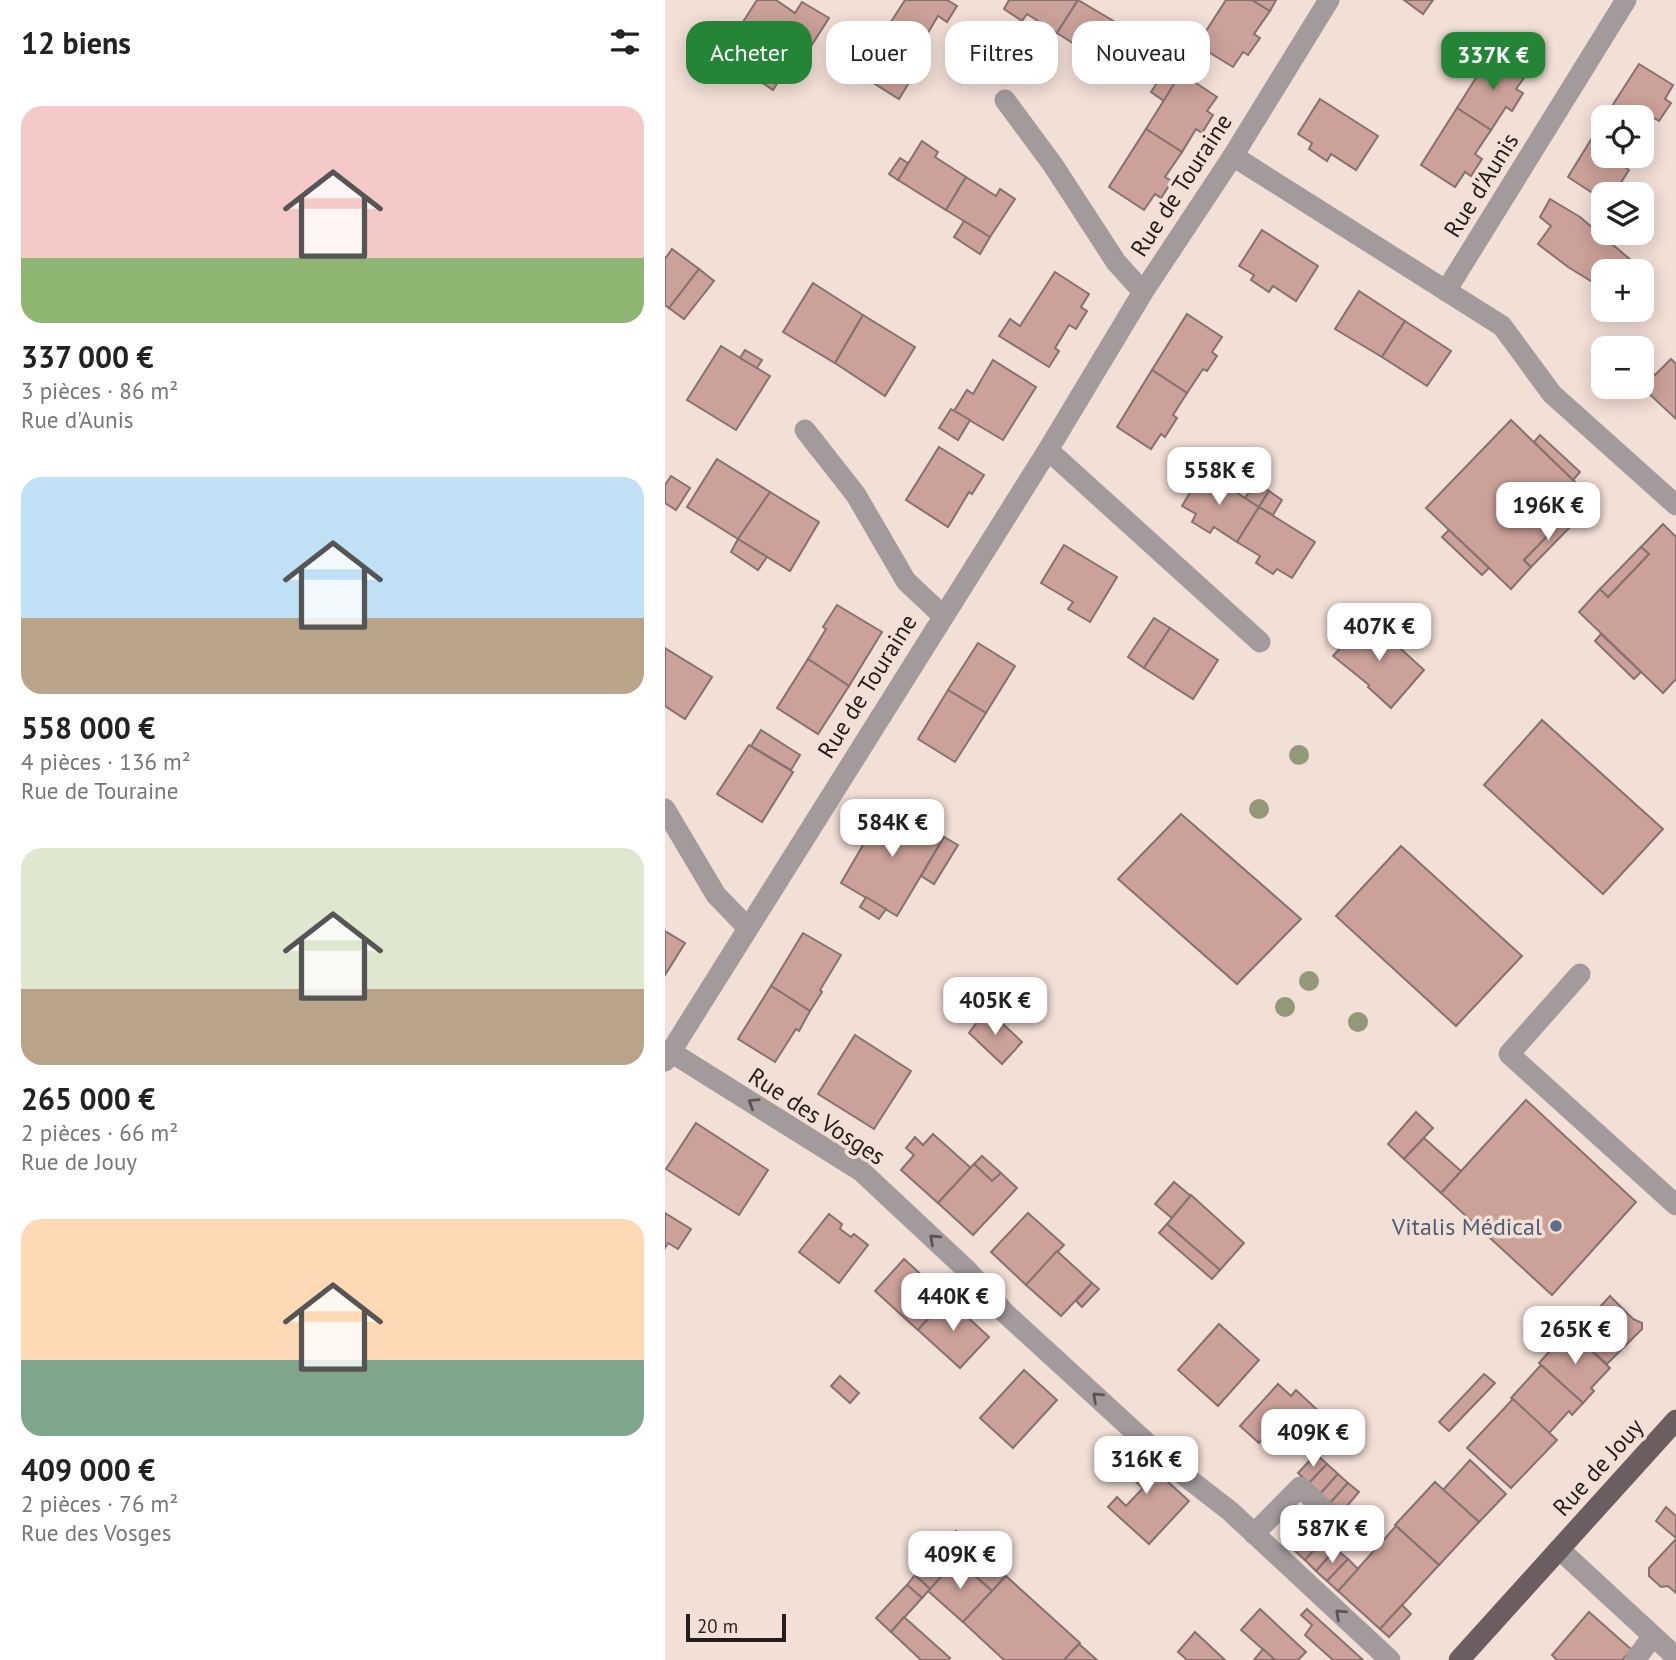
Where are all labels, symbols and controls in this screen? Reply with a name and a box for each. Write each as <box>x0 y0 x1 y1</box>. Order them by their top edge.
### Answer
chip: Acheter <box>686 21 812 84</box>
chip: Louer <box>826 21 931 84</box>
chip: Filtres <box>945 21 1058 84</box>
chip: Nouveau <box>1072 21 1210 84</box>
text: 12 biens <box>21 23 131 62</box>
icon: filters <box>606 23 644 61</box>
pin: 337K € <box>1436 32 1550 92</box>
text: 337K € <box>1457 40 1529 69</box>
map controls <box>1591 105 1654 399</box>
button: locate <box>1591 105 1654 168</box>
street label: Rue de Touraine <box>1123 108 1239 262</box>
street label: Rue d'Aunis <box>1437 127 1525 243</box>
icon: home <box>270 151 396 277</box>
button: layers <box>1591 182 1654 245</box>
button: + <box>1591 259 1654 322</box>
button: − <box>1591 336 1654 399</box>
text: 337 000 € <box>21 337 154 376</box>
text: 3 pièces · 86 m² <box>21 376 178 405</box>
text: Rue d'Aunis <box>21 405 134 434</box>
pin: 558K € <box>1162 448 1276 507</box>
text: 558K € <box>1183 455 1255 484</box>
pin: 196K € <box>1491 482 1605 542</box>
text: 196K € <box>1512 490 1584 519</box>
icon: home <box>270 522 396 648</box>
pin: 407K € <box>1322 604 1436 663</box>
street label: Rue de Touraine <box>810 608 924 764</box>
text: 407K € <box>1343 611 1415 640</box>
text: 558 000 € <box>21 708 155 747</box>
text: 4 pièces · 136 m² <box>21 747 191 776</box>
text: Rue de Touraine <box>21 776 178 805</box>
pin: 584K € <box>835 800 949 859</box>
text: 584K € <box>856 807 928 836</box>
icon: home <box>270 893 396 1019</box>
pin: 405K € <box>938 978 1052 1037</box>
text: 405K € <box>959 985 1031 1014</box>
street label: Rue des Vosges <box>743 1060 891 1172</box>
text: 265 000 € <box>21 1079 155 1118</box>
one-way arrow <box>747 1099 760 1112</box>
text: 2 pièces · 66 m² <box>21 1118 178 1147</box>
text: Rue de Jouy <box>21 1147 137 1176</box>
place label: Vitalis Médical <box>1391 1211 1542 1242</box>
marker: Vitalis Médical <box>1548 1218 1564 1234</box>
one-way arrow <box>929 1235 942 1247</box>
icon: home <box>270 1264 396 1390</box>
pin: 440K € <box>896 1274 1010 1333</box>
text: 440K € <box>917 1281 989 1310</box>
pin: 265K € <box>1518 1306 1632 1366</box>
text: 265K € <box>1539 1314 1611 1343</box>
one-way arrow <box>1092 1393 1105 1406</box>
pin: 409K € <box>1256 1410 1370 1469</box>
street label: Rue de Jouy <box>1546 1412 1650 1522</box>
text: 409K € <box>1277 1417 1349 1446</box>
pin: 316K € <box>1089 1436 1203 1496</box>
text: 316K € <box>1110 1444 1182 1473</box>
text: 409 000 € <box>21 1450 155 1489</box>
text: 2 pièces · 76 m² <box>21 1489 178 1518</box>
pin: 587K € <box>1275 1506 1389 1565</box>
text: 587K € <box>1296 1513 1368 1542</box>
text: Rue des Vosges <box>21 1518 171 1547</box>
pin: 409K € <box>903 1532 1017 1591</box>
text: 409K € <box>924 1539 996 1568</box>
one-way arrow <box>1335 1609 1348 1622</box>
scale bar <box>686 1611 786 1643</box>
text: 20 m <box>697 1614 738 1638</box>

